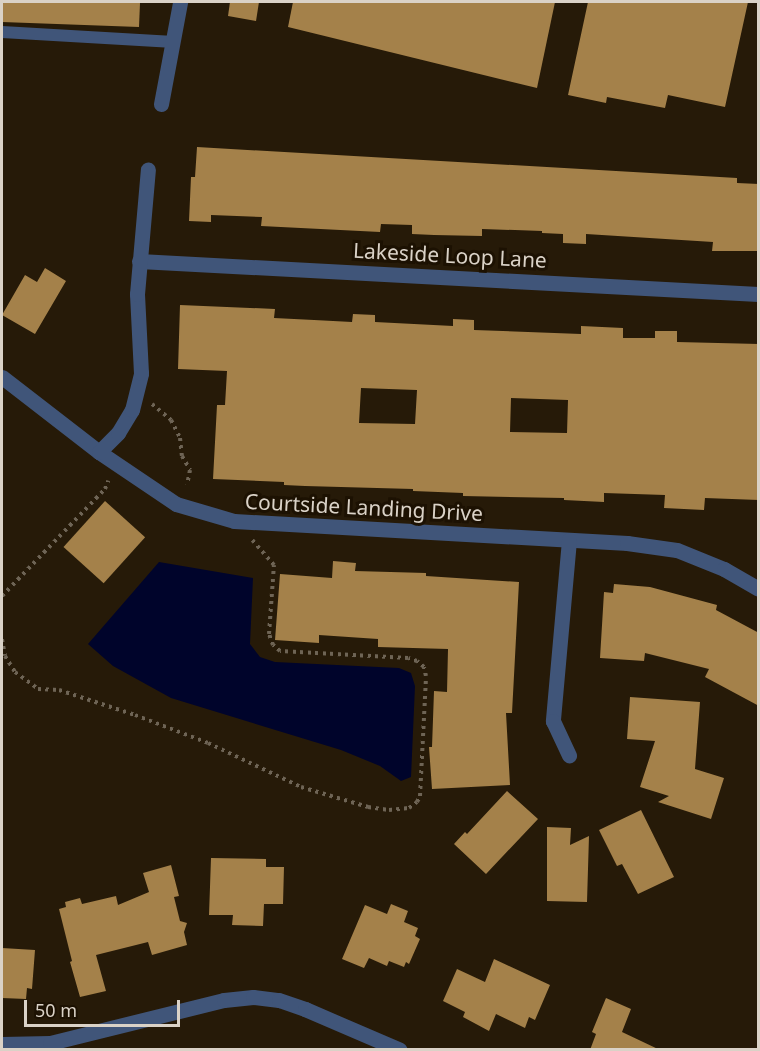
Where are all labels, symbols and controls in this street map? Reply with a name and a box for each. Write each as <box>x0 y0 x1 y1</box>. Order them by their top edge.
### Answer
street label: Lakeside Loop Lane <box>353 237 547 273</box>
street label: Courtside Landing Drive <box>244 488 484 526</box>
scale bar <box>27 988 183 1026</box>
text: 50 m <box>35 998 77 1022</box>

